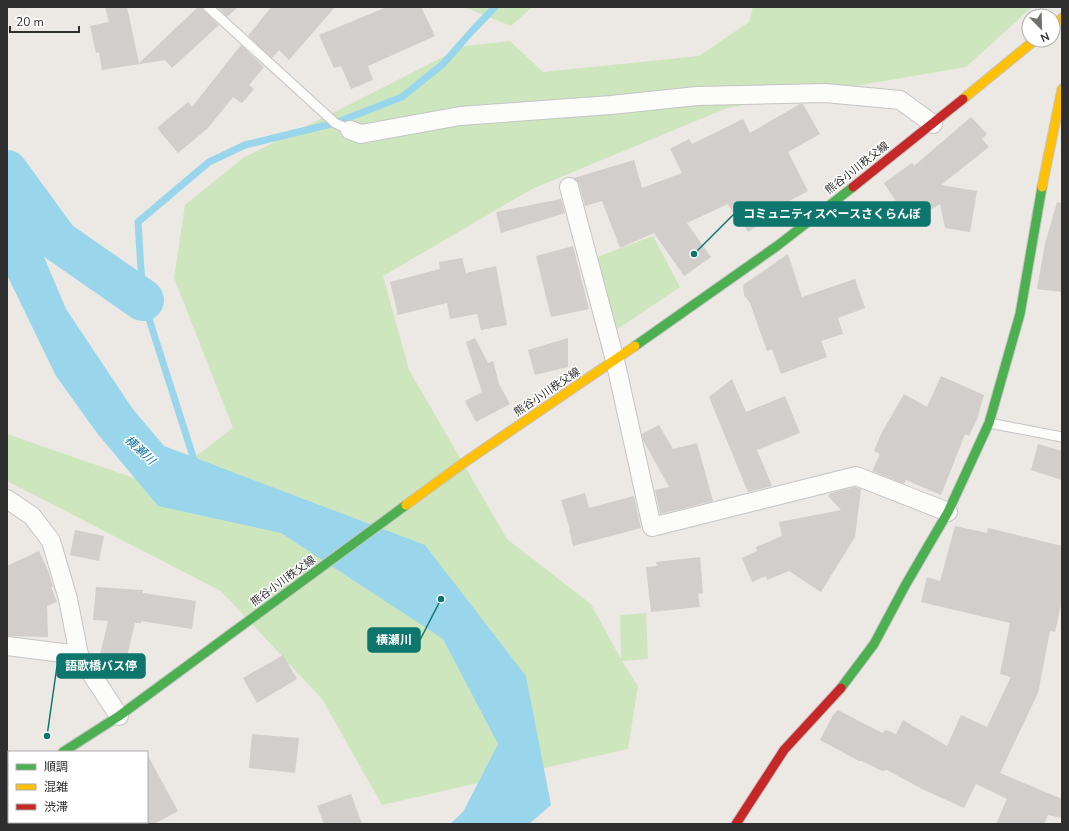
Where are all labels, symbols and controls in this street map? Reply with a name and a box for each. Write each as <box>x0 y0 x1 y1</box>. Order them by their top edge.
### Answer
scale bar <box>10 8 79 34</box>
north arrow <box>1021 8 1061 48</box>
text: 20 m <box>16 14 44 30</box>
text: N <box>1038 28 1051 45</box>
street label: 熊谷小川秩父線 <box>822 138 892 198</box>
callout: コミュニティスペースさくらんぼ <box>734 202 930 226</box>
text: コミュニティスペースさくらんぼ <box>743 206 921 222</box>
street label: 熊谷小川秩父線 <box>511 364 583 420</box>
water label: 横瀬川 <box>121 432 160 469</box>
street label: 熊谷小川秩父線 <box>247 552 319 610</box>
callout: 横瀬川 <box>368 628 420 652</box>
text: 横瀬川 <box>376 632 412 648</box>
callout: 語歌橋バス停 <box>57 654 145 678</box>
text: 語歌橋バス停 <box>65 658 137 674</box>
legend <box>8 751 148 823</box>
text: 順調 <box>44 759 68 775</box>
text: 混雑 <box>44 779 68 795</box>
text: 渋滞 <box>44 799 68 815</box>

